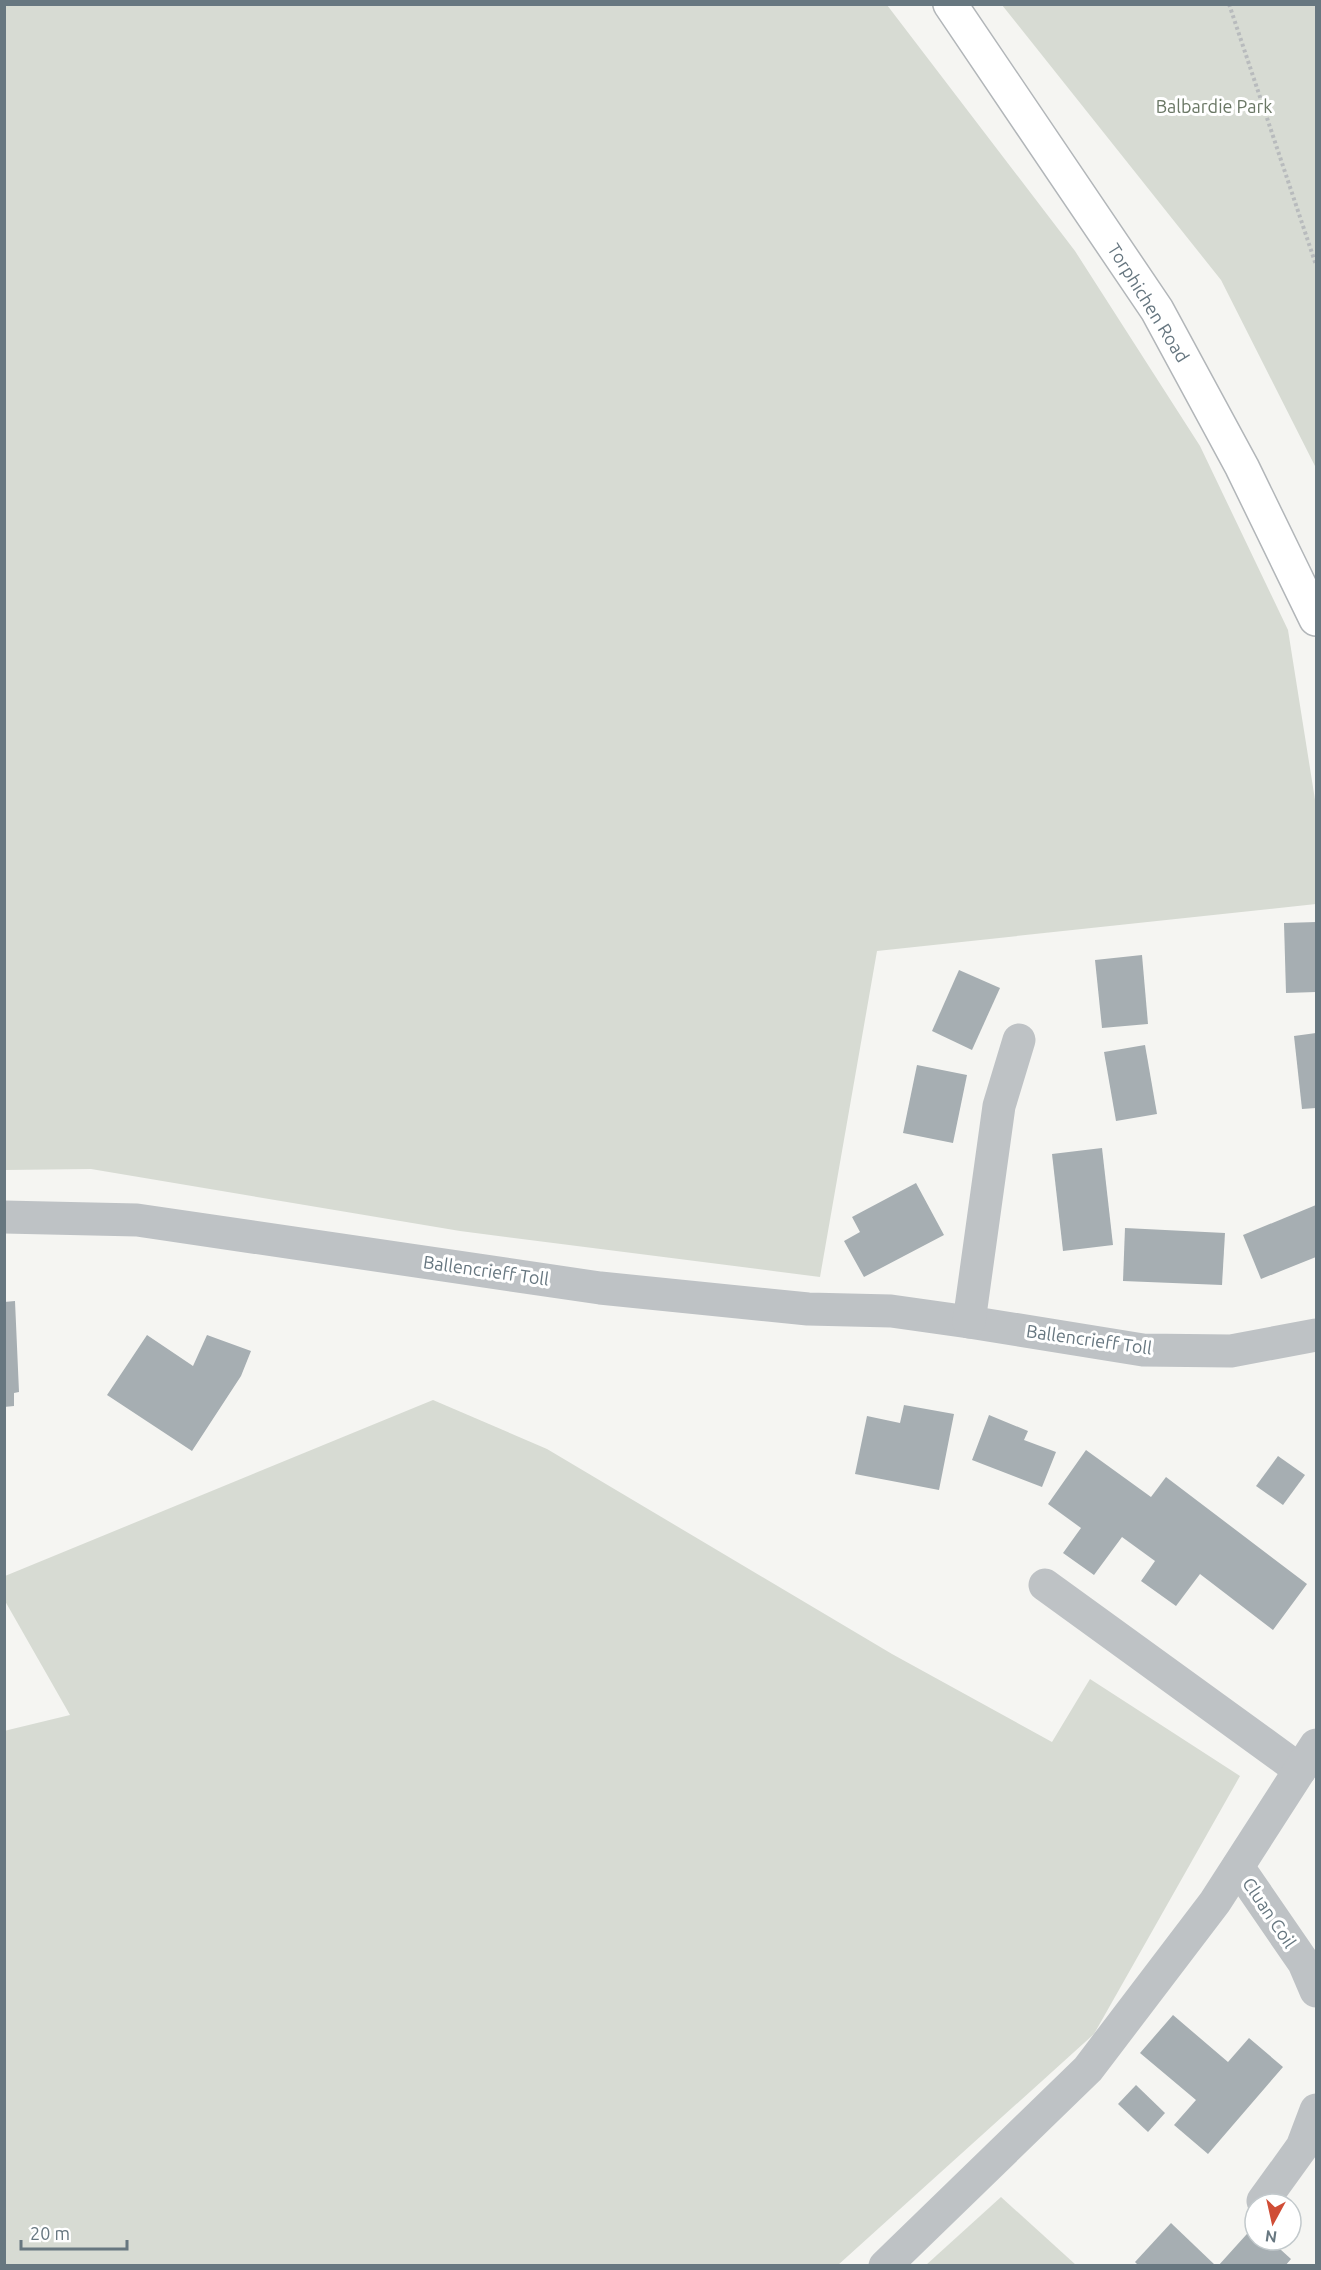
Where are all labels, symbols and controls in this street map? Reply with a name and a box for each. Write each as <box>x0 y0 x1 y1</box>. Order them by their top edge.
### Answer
park label: Balbardie Park <box>1156 96 1272 116</box>
street label: Torphichen Road <box>1104 239 1193 366</box>
street label: Ballencrieff Toll <box>422 1251 551 1289</box>
street label: Ballencrieff Toll <box>1025 1320 1154 1358</box>
street label: Cluan Coil <box>1239 1874 1301 1952</box>
north arrow <box>1243 2192 1303 2252</box>
scale bar <box>21 2213 128 2251</box>
text: 20 m <box>30 2223 70 2243</box>
text: N <box>1264 2227 1278 2247</box>

